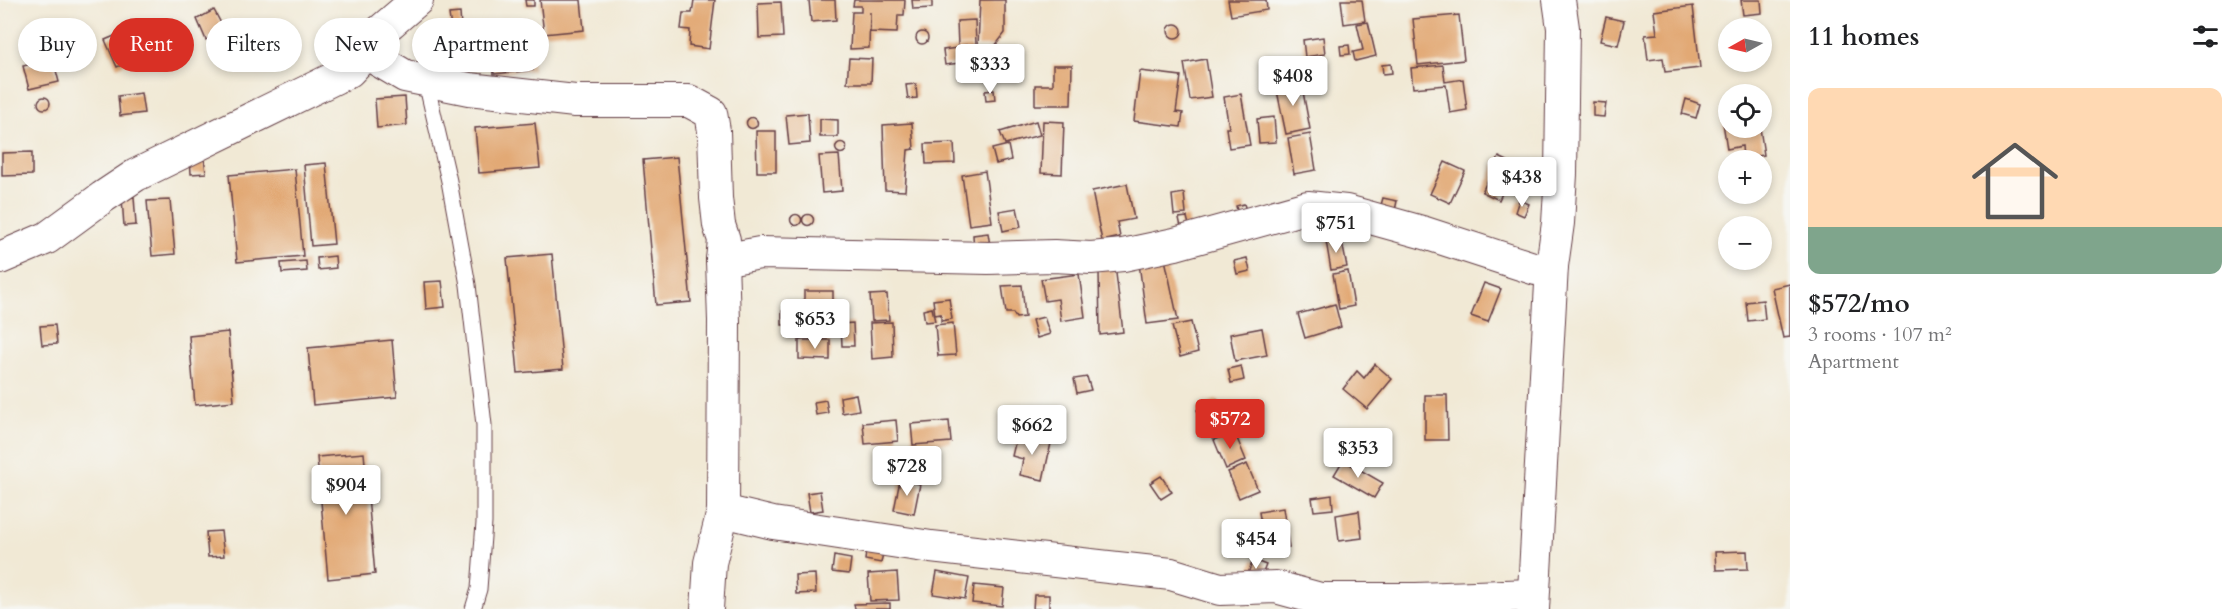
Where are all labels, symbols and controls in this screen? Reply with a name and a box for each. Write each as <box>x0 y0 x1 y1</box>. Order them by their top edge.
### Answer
chip: Buy <box>18 18 97 72</box>
chip: Rent <box>109 18 194 72</box>
chip: Filters <box>206 18 302 72</box>
chip: New <box>314 18 400 72</box>
chip: Apartment <box>412 18 549 72</box>
north arrow <box>1718 18 1772 72</box>
map controls <box>1718 18 1772 270</box>
text: 11 homes <box>1808 19 1919 54</box>
icon: filters <box>2189 20 2222 53</box>
pin: $333 <box>954 44 1026 95</box>
text: $333 <box>970 50 1010 77</box>
pin: $408 <box>1257 56 1329 107</box>
text: $408 <box>1273 62 1313 89</box>
button: locate <box>1718 84 1772 138</box>
icon: home <box>1961 127 2069 235</box>
button: + <box>1718 150 1772 204</box>
pin: $438 <box>1486 157 1558 208</box>
text: $438 <box>1502 163 1542 190</box>
pin: $751 <box>1300 203 1372 254</box>
text: $751 <box>1316 209 1356 236</box>
button: − <box>1718 216 1772 270</box>
text: $572/mo <box>1808 286 1910 321</box>
pin: $653 <box>779 299 851 350</box>
text: $653 <box>795 305 835 332</box>
text: 3 rooms · 107 m² <box>1808 321 1952 348</box>
text: Apartment <box>1808 348 1899 375</box>
pin: $572 <box>1194 399 1266 450</box>
pin: $662 <box>996 405 1068 456</box>
text: $572 <box>1210 405 1250 432</box>
text: $662 <box>1012 411 1052 438</box>
pin: $353 <box>1322 428 1394 479</box>
text: $353 <box>1338 434 1378 461</box>
pin: $728 <box>871 446 943 497</box>
text: $728 <box>887 452 927 479</box>
pin: $904 <box>310 465 382 516</box>
text: $904 <box>326 471 366 498</box>
pin: $454 <box>1220 519 1292 570</box>
text: $454 <box>1236 525 1276 552</box>

